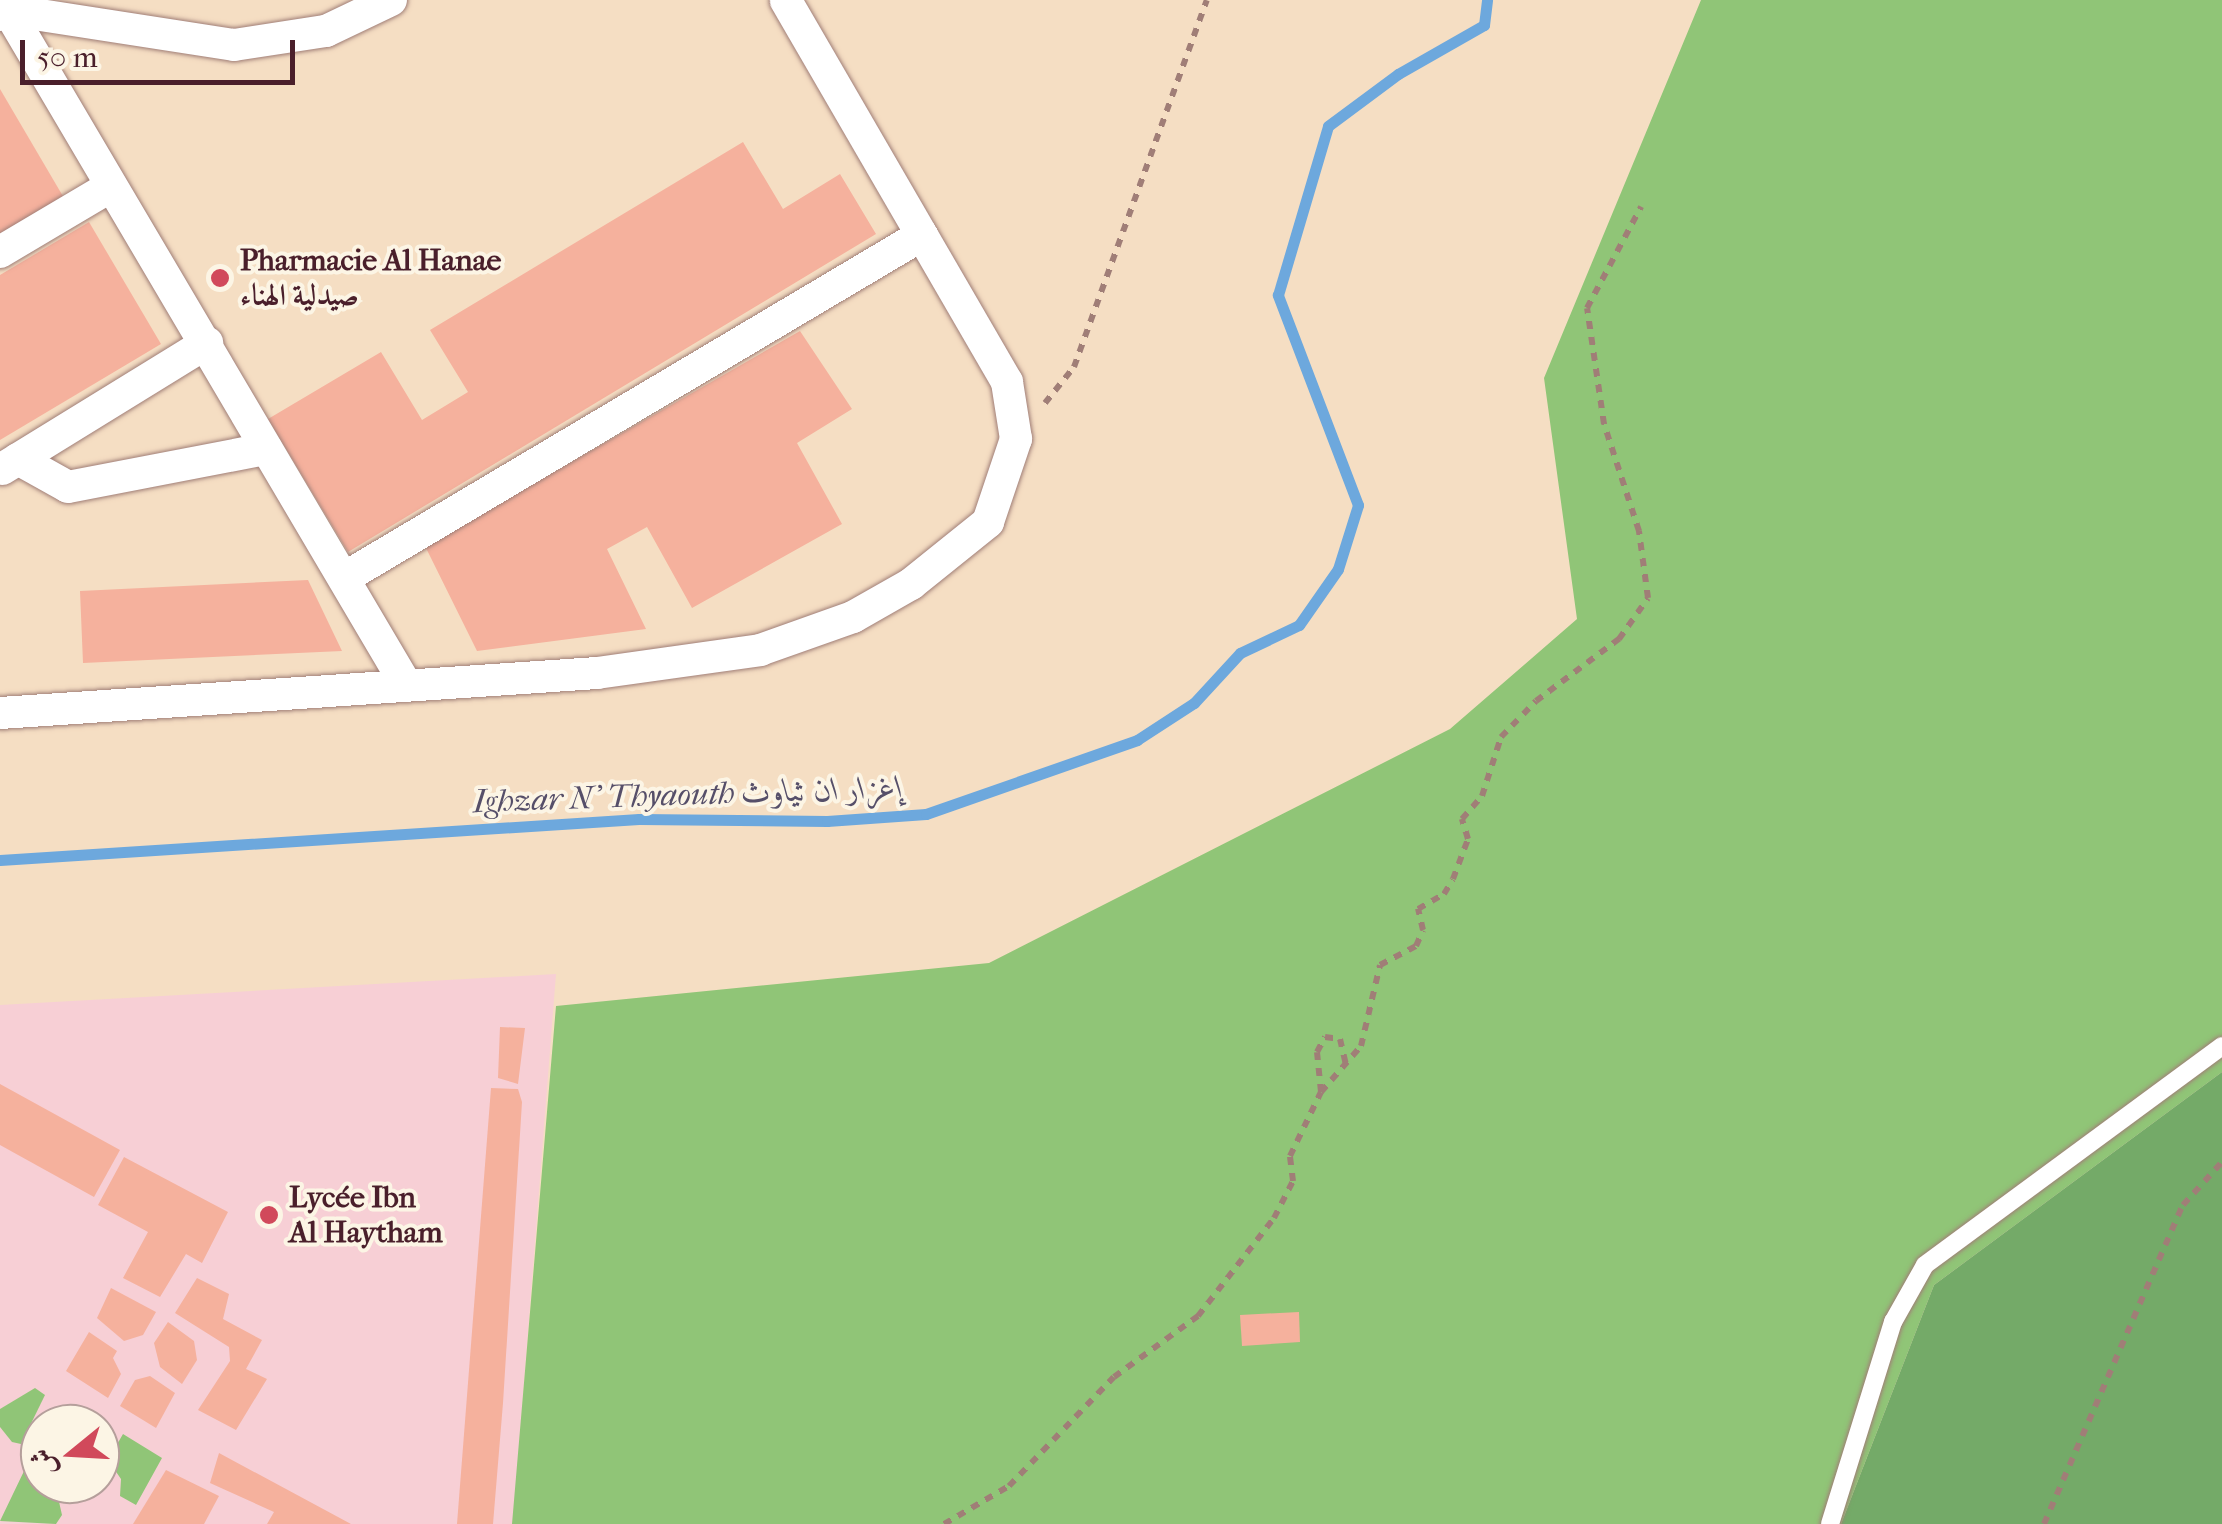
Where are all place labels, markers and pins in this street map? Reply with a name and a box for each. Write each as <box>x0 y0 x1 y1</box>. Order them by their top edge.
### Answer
place label: Pharmacie Al Hanae صيدلية الهناء <box>240 243 501 314</box>
marker: Pharmacie Al Hanae صيدلية الهناء <box>209 267 231 289</box>
place label: Lycée Ibn Al Haytham <box>289 1180 443 1250</box>
marker: Lycée Ibn Al Haytham <box>258 1204 280 1226</box>

